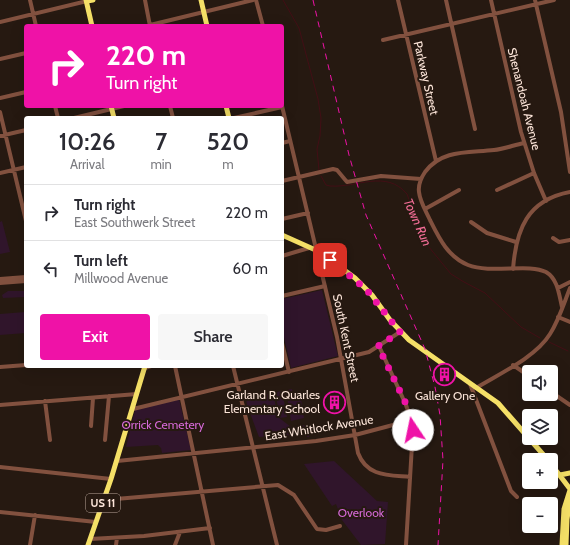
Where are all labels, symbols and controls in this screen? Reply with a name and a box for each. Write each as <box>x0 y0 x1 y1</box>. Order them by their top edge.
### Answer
text: 220 m <box>106 38 186 72</box>
street label: Parkway Street <box>411 39 442 116</box>
icon: right <box>40 40 92 92</box>
street label: Shenandoah Avenue <box>505 46 544 152</box>
text: Turn right <box>106 72 177 94</box>
text: 10:26 <box>59 127 116 156</box>
text: 7 <box>155 127 167 156</box>
text: 520 <box>207 127 249 156</box>
text: Arrival <box>70 156 105 172</box>
text: min <box>150 156 172 172</box>
text: m <box>222 156 234 172</box>
text: Turn right <box>74 196 135 214</box>
water label: Town Run <box>400 196 436 248</box>
icon: right <box>40 202 62 224</box>
text: 220 m <box>225 204 268 222</box>
text: East Southwerk Street <box>74 214 195 230</box>
pin <box>313 243 347 277</box>
icon: arrive <box>319 249 341 271</box>
text: Turn left <box>74 252 128 270</box>
icon: left <box>40 258 62 280</box>
text: 60 m <box>232 260 268 278</box>
text: Millwood Avenue <box>74 270 168 286</box>
street label: South Kent Street <box>330 292 363 383</box>
button: Exit <box>40 314 150 360</box>
button: Share <box>158 314 268 360</box>
building icon: Gallery One <box>432 362 458 388</box>
map controls <box>522 365 558 533</box>
button: sound <box>522 365 558 401</box>
place label: Garland R. Quarles Elementary School <box>224 387 320 416</box>
place label: Gallery One <box>415 388 475 403</box>
building icon: Garland R. Quarles Elementary School <box>322 389 348 415</box>
position arrow <box>392 409 434 451</box>
button: layers <box>522 409 558 445</box>
street label: East Whitlock Avenue <box>264 412 374 443</box>
park label: Orrick Cemetery <box>122 417 204 432</box>
button: + <box>522 453 558 489</box>
road number: US 11 <box>86 494 120 512</box>
button: − <box>522 497 558 533</box>
park label: Overlook <box>338 505 385 520</box>

